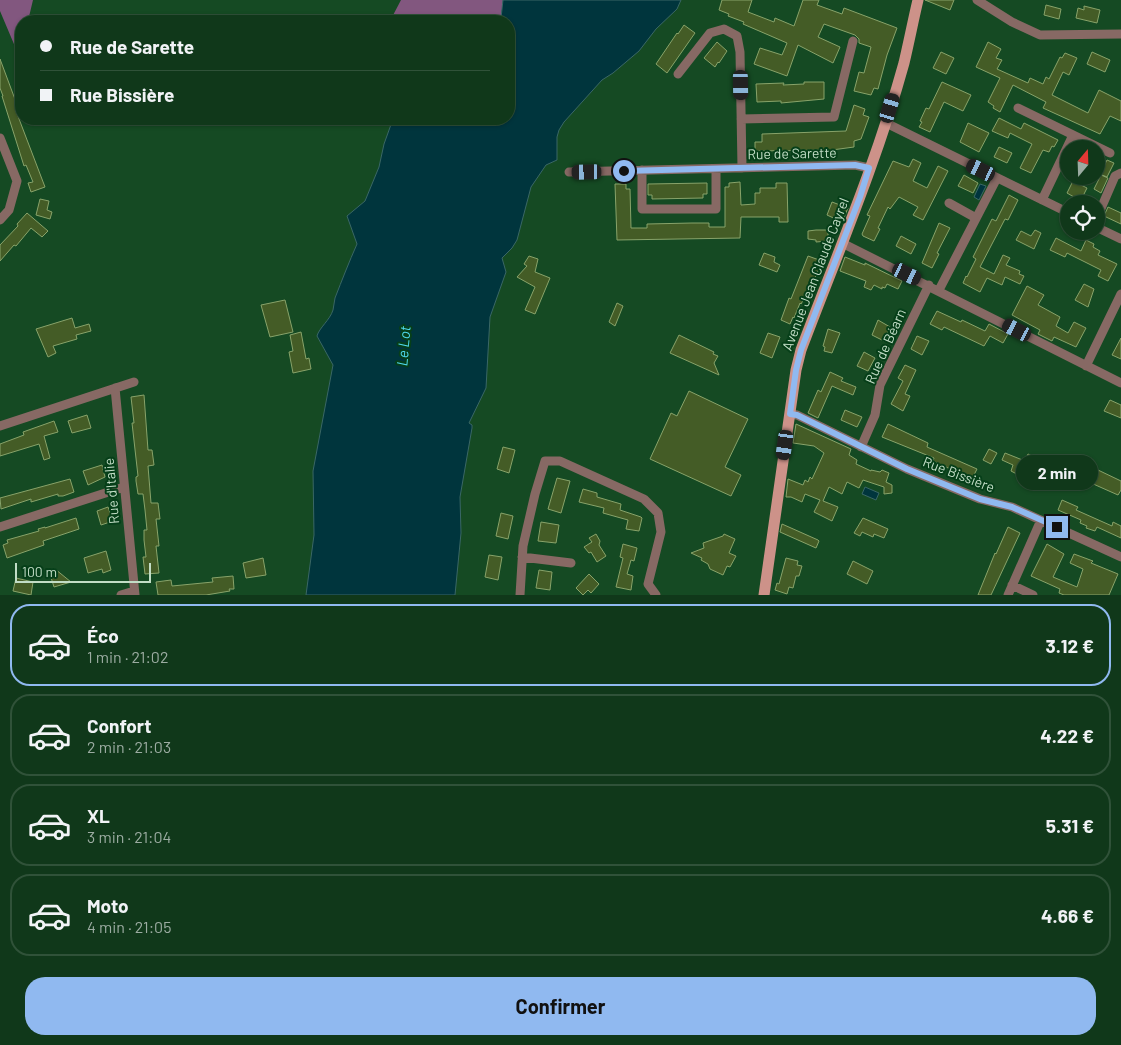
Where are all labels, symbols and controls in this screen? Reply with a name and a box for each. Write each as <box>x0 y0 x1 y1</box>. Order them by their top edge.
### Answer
text: Rue de Sarette <box>70 35 194 58</box>
car <box>733 70 748 100</box>
text: Rue Bissière <box>70 83 174 106</box>
car <box>878 91 901 125</box>
north arrow <box>1060 140 1105 185</box>
map controls <box>1060 140 1105 240</box>
street label: Rue de Sarette <box>747 144 837 162</box>
car <box>964 157 997 183</box>
route start <box>613 160 635 182</box>
car <box>571 164 602 180</box>
street label: Avenue Jean Claude Cayrel <box>778 195 852 353</box>
button: locate <box>1060 195 1105 240</box>
car <box>890 261 923 287</box>
street label: Rue de Béarn <box>861 306 909 386</box>
car <box>1000 317 1033 343</box>
water label: Le Lot <box>392 324 414 367</box>
car <box>775 429 794 461</box>
street label: Rue Bissière <box>921 453 997 495</box>
callout: 2 min <box>1016 454 1098 490</box>
street label: Rue d'Italie <box>100 457 122 525</box>
text: 2 min <box>1038 463 1076 482</box>
route end <box>1046 516 1068 538</box>
scale bar <box>15 560 151 583</box>
text: 100 m <box>22 563 57 580</box>
icon: car <box>27 623 72 668</box>
text: Éco <box>87 624 119 647</box>
text: 3.12 € <box>1045 634 1094 657</box>
text: 1 min · 21:02 <box>87 647 169 666</box>
icon: car <box>27 713 72 758</box>
text: Confort <box>87 714 151 737</box>
text: 4.22 € <box>1040 724 1094 747</box>
text: 2 min · 21:03 <box>87 737 171 756</box>
icon: car <box>27 803 72 848</box>
text: XL <box>87 804 110 827</box>
text: 5.31 € <box>1046 814 1094 837</box>
text: 3 min · 21:04 <box>87 827 171 846</box>
icon: car <box>27 893 72 938</box>
text: Moto <box>87 894 129 917</box>
text: 4.66 € <box>1041 904 1094 927</box>
text: 4 min · 21:05 <box>87 917 171 936</box>
button: Confirmer <box>25 977 1096 1035</box>

